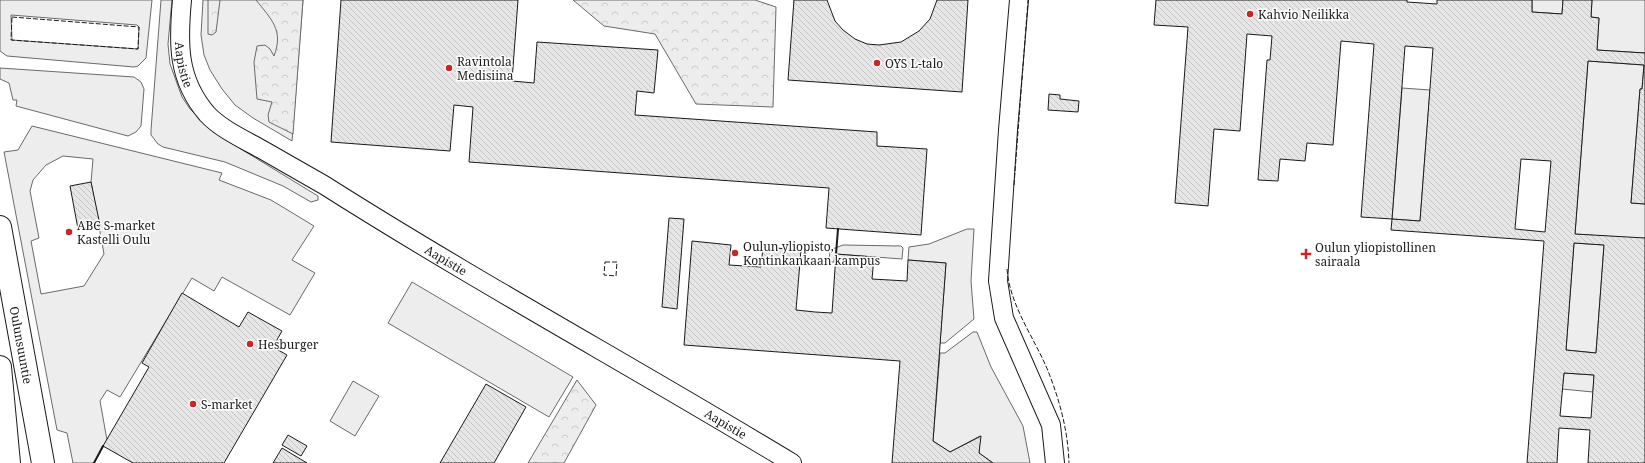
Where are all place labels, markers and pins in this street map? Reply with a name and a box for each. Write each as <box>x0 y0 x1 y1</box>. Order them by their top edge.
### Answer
place label: Kahvio Neilikka <box>1258 6 1350 23</box>
marker: Kahvio Neilikka <box>1245 9 1255 19</box>
place label: Ravintola Medisiina <box>457 53 514 84</box>
place label: OYS L-talo <box>885 55 943 72</box>
marker: OYS L-talo <box>872 58 882 68</box>
marker: Ravintola Medisiina <box>444 63 454 73</box>
place label: ABC S-market Kastelli Oulu <box>77 217 155 248</box>
marker: ABC S-market Kastelli Oulu <box>64 227 74 237</box>
place label: Oulun yliopisto, Kontinkankaan kampus <box>743 238 880 269</box>
place label: Oulun yliopistollinen sairaala <box>1315 239 1436 270</box>
marker: Oulun yliopisto, Kontinkankaan kampus <box>730 248 740 258</box>
marker: Oulun yliopistollinen sairaala <box>1300 248 1312 260</box>
place label: Hesburger <box>258 336 319 353</box>
marker: Hesburger <box>245 339 255 349</box>
place label: S-market <box>201 396 252 413</box>
marker: S-market <box>188 399 198 409</box>

